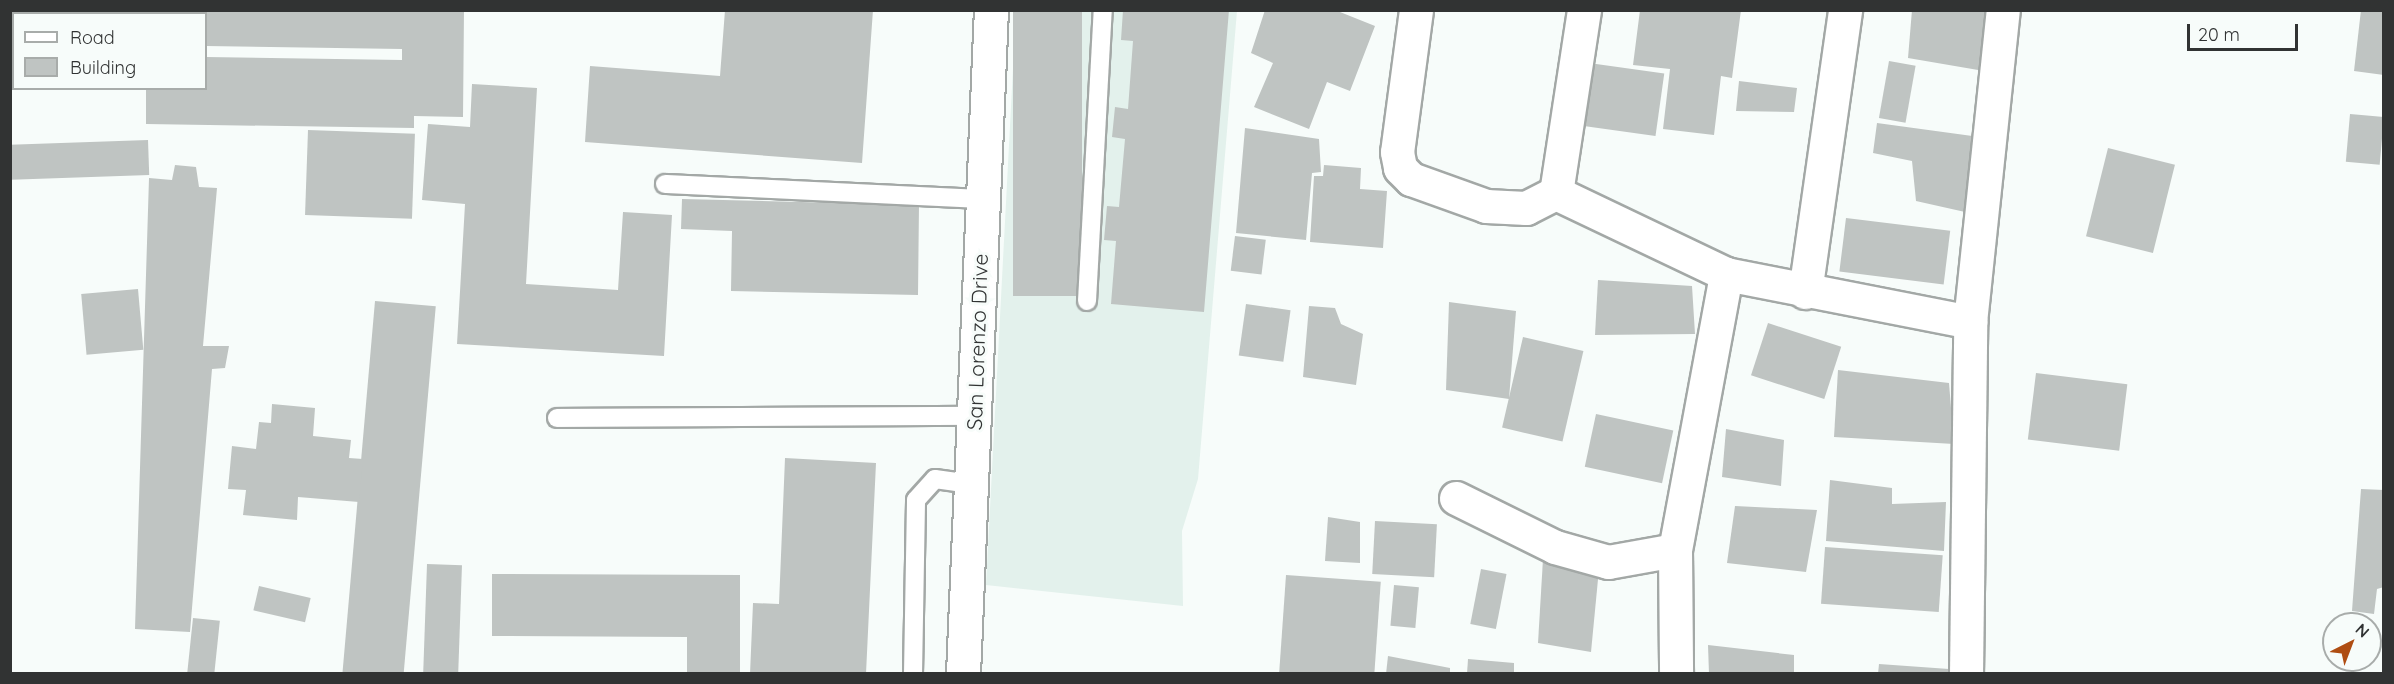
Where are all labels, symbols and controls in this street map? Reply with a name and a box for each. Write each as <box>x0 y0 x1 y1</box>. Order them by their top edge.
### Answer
legend <box>12 12 207 90</box>
scale bar <box>2190 12 2301 50</box>
text: 20 m <box>2198 23 2240 46</box>
text: Road <box>70 26 115 49</box>
text: Building <box>70 56 136 79</box>
street label: San Lorenzo Drive <box>961 253 993 431</box>
north arrow <box>2322 612 2382 672</box>
text: N <box>2352 619 2374 641</box>

